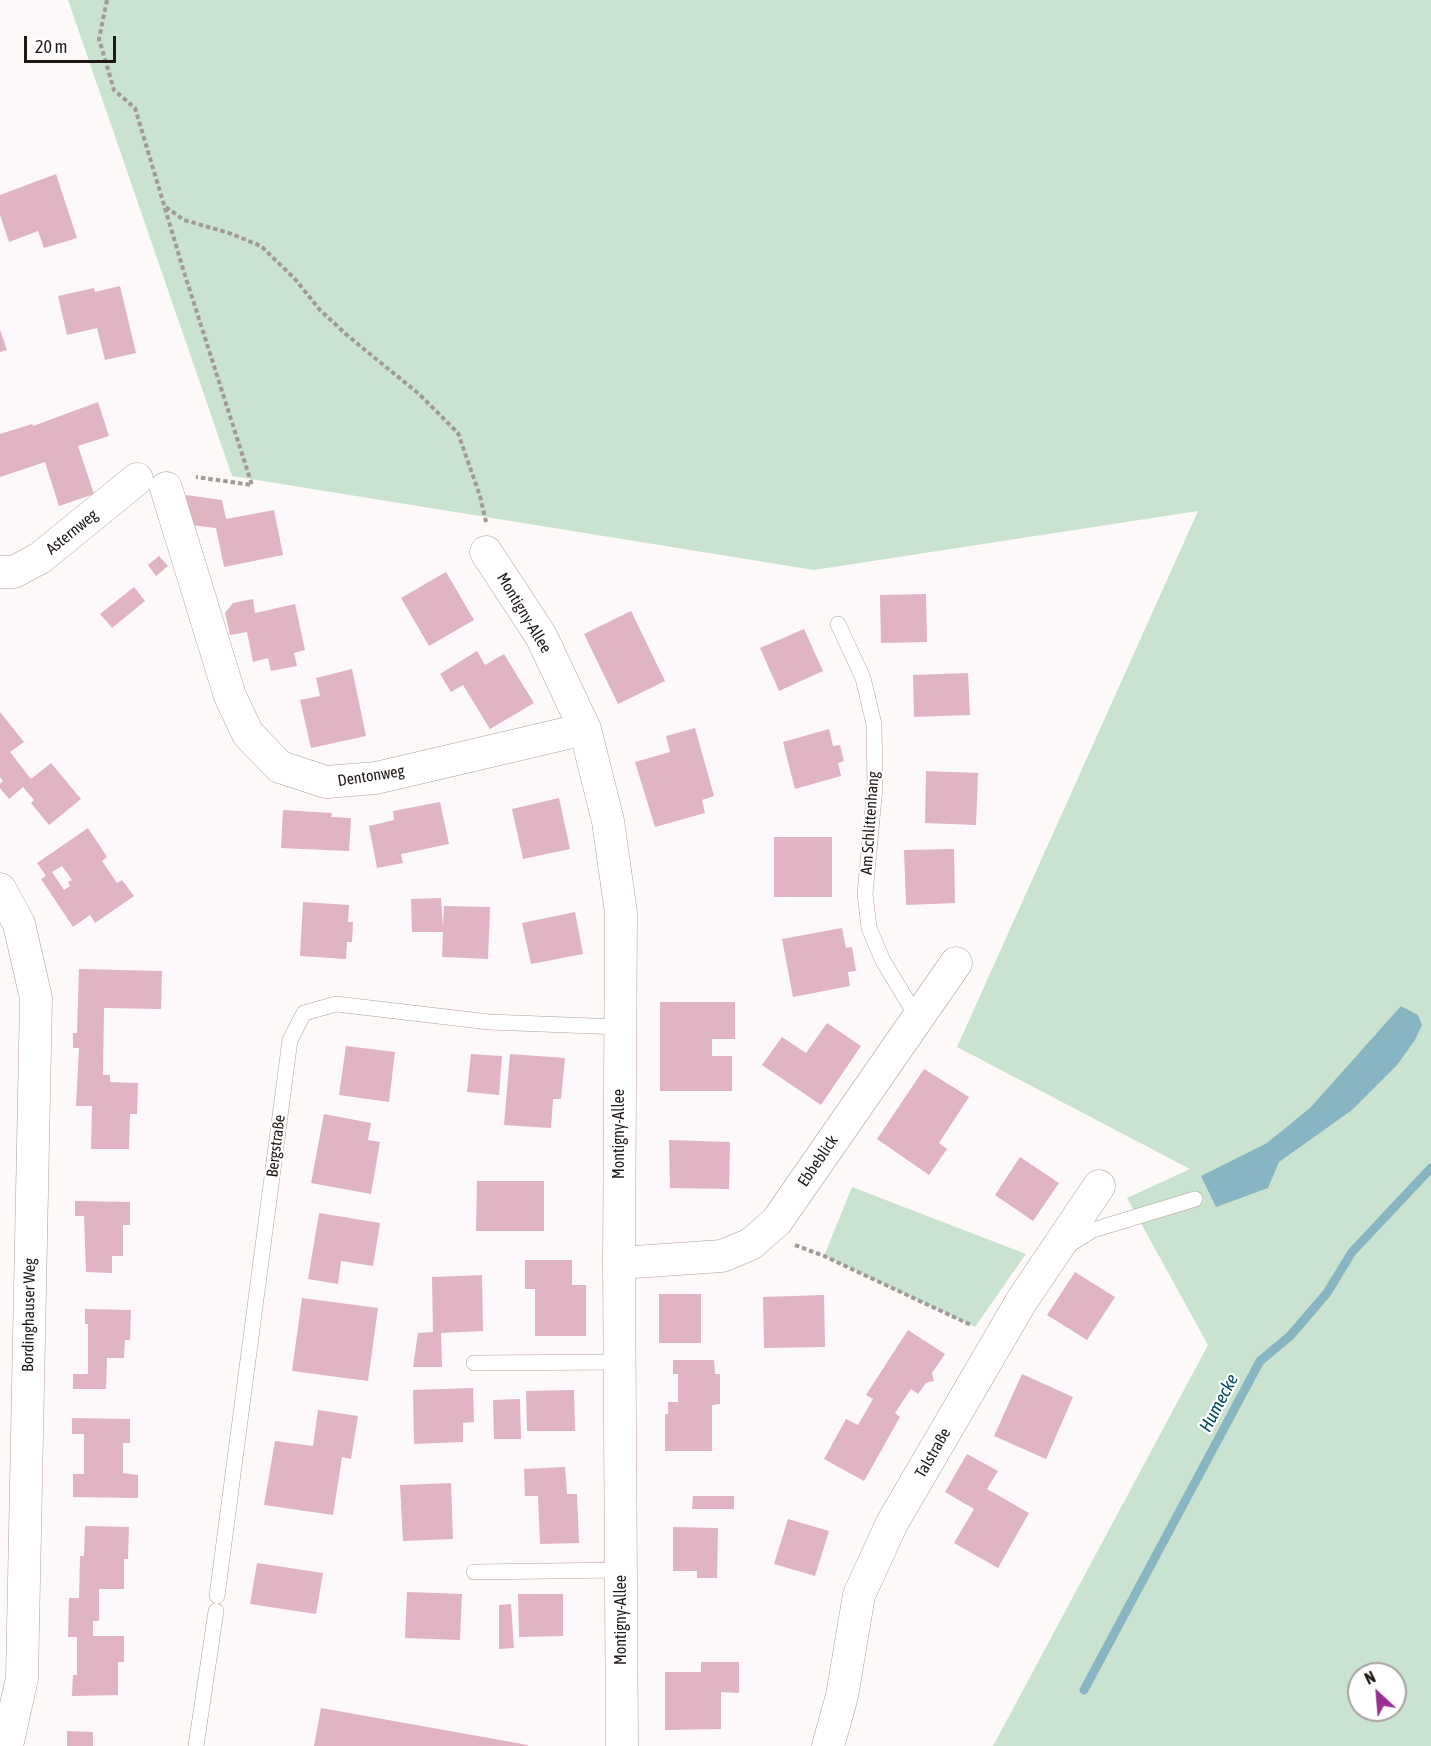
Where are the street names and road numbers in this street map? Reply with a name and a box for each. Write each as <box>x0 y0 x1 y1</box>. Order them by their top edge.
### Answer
street label: Asternweg <box>42 505 102 559</box>
street label: Montigny-Allee <box>493 569 555 657</box>
street label: Dentonweg <box>336 761 406 791</box>
street label: Am Schlittenhang <box>857 771 883 875</box>
street label: Montigny-Allee <box>609 1089 629 1179</box>
street label: Bergstraße <box>263 1114 289 1178</box>
street label: Ebbeblick <box>794 1132 842 1190</box>
street label: Bordinghauser Weg <box>18 1258 40 1372</box>
street label: Talstraße <box>911 1425 955 1481</box>
street label: Montigny-Allee <box>611 1575 631 1665</box>

